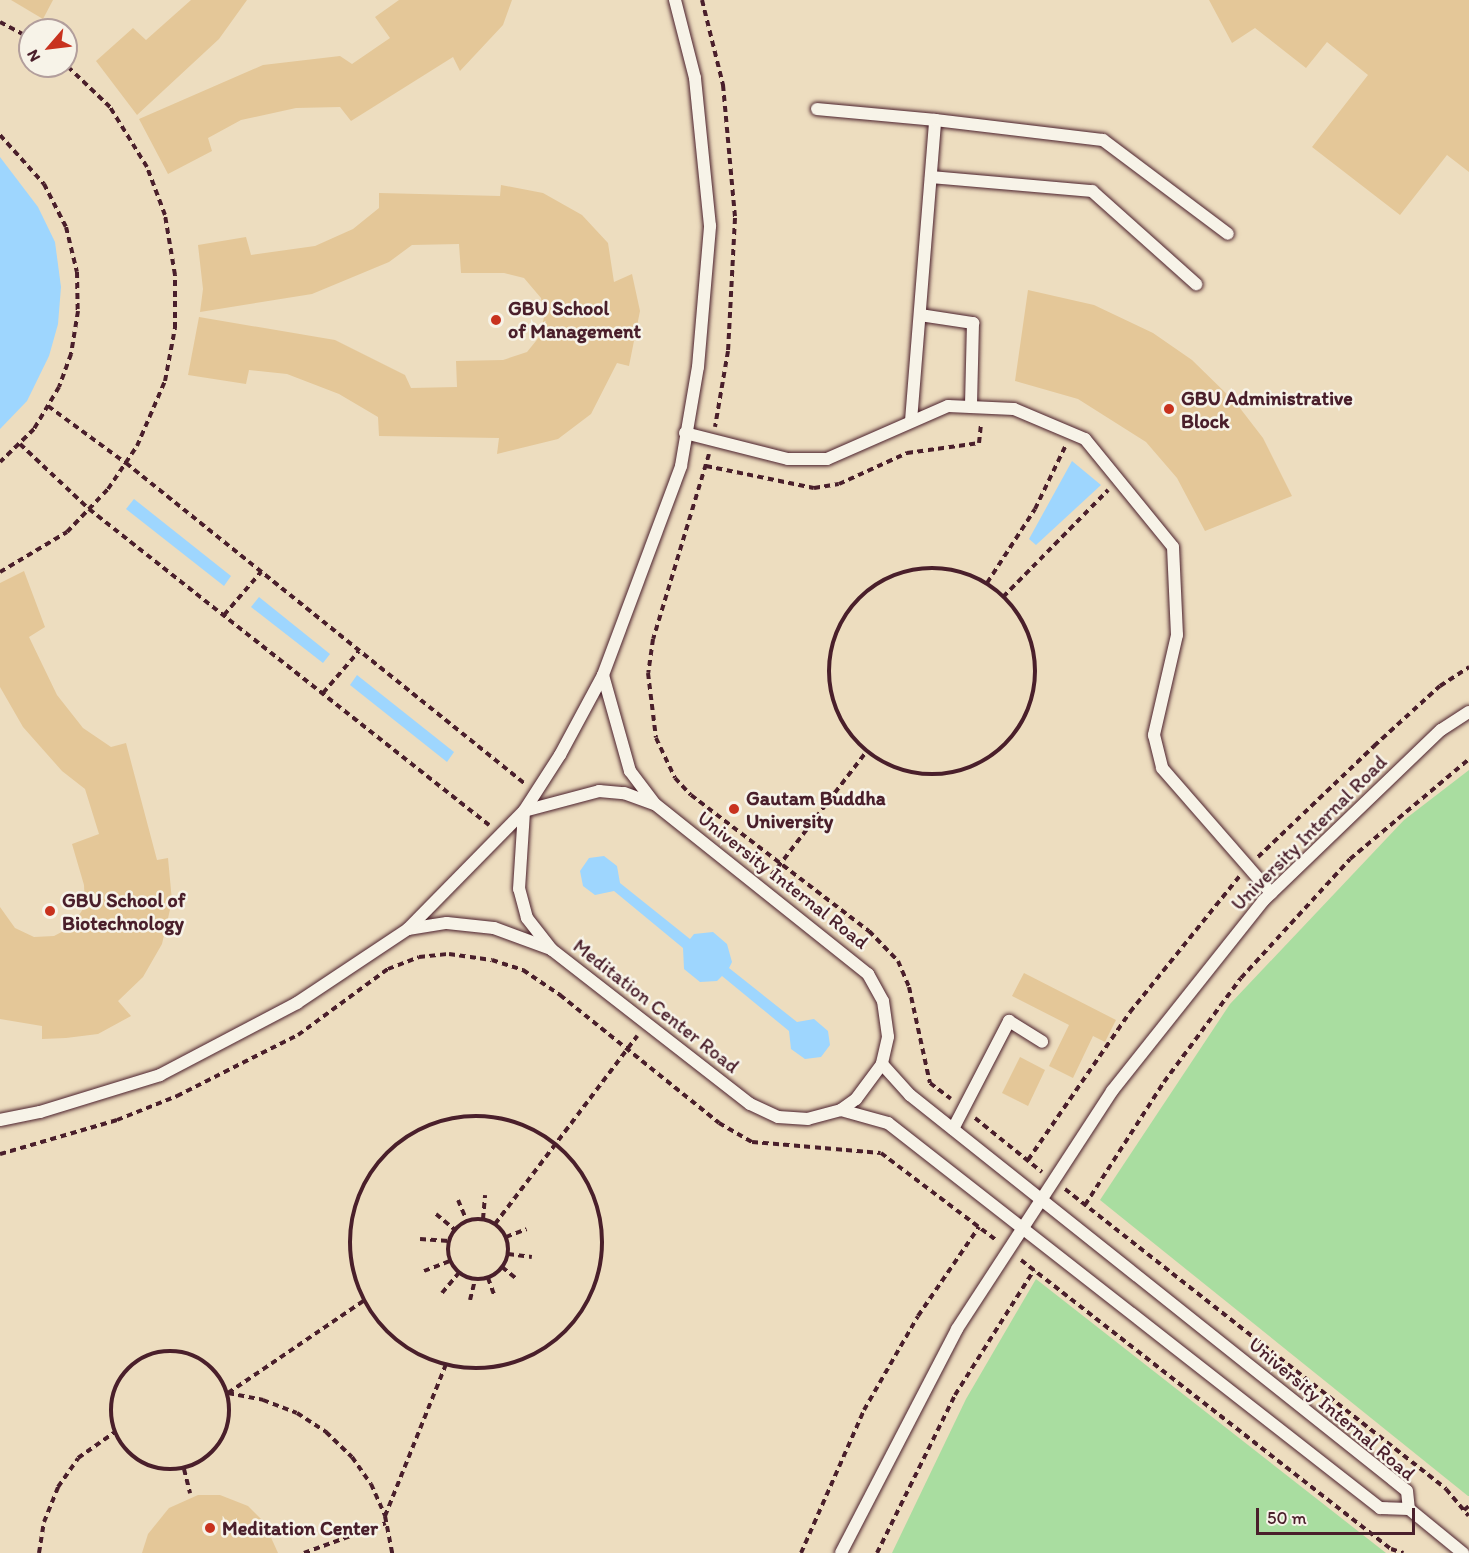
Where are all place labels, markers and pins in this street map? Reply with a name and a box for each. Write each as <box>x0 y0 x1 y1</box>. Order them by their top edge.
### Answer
place label: GBU School of Management <box>508 296 642 343</box>
marker: GBU School of Management <box>489 313 503 327</box>
place label: GBU Administrative Block <box>1181 386 1353 433</box>
marker: GBU Administrative Block <box>1162 402 1176 416</box>
place label: Gautam Buddha University <box>746 786 886 833</box>
marker: Gautam Buddha University <box>727 802 741 816</box>
place label: GBU School of Biotechnology <box>62 888 185 935</box>
marker: GBU School of Biotechnology <box>43 904 57 918</box>
place label: Meditation Center <box>222 1516 378 1540</box>
marker: Meditation Center <box>203 1521 217 1535</box>

